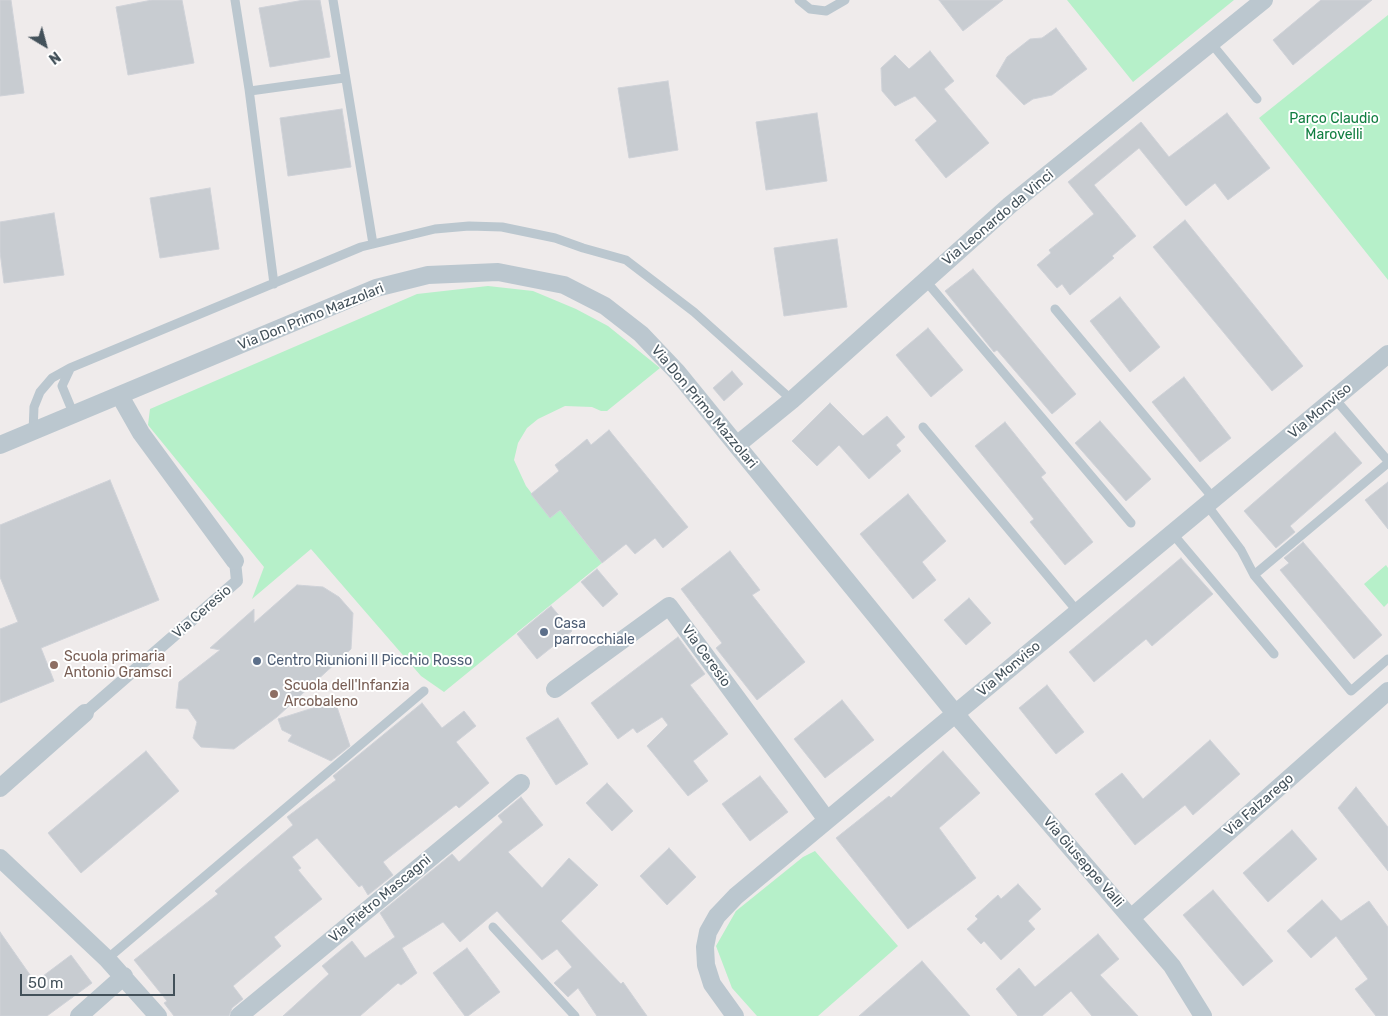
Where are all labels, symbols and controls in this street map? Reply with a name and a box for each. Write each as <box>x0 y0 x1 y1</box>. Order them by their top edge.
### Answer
north arrow <box>20 20 70 70</box>
text: N <box>45 48 63 67</box>
park label: Parco Claudio Marovelli <box>1289 111 1379 144</box>
street label: Via Leonardo da Vinci <box>939 167 1057 269</box>
street label: Via Don Primo Mazzolari <box>236 280 386 354</box>
street label: Via Don Primo Mazzolari <box>648 342 760 472</box>
street label: Via Monviso <box>1285 380 1355 442</box>
street label: Via Ceresio <box>169 582 235 642</box>
place label: Casa parrocchiale <box>554 616 635 648</box>
street label: Via Ceresio <box>678 622 734 690</box>
marker: Casa parrocchiale <box>538 626 550 638</box>
street label: Via Monviso <box>974 638 1044 700</box>
place label: Scuola primaria Antonio Gramsci <box>64 649 172 682</box>
place label: Centro Riunioni Il Picchio Rosso <box>267 653 472 669</box>
marker: Centro Riunioni Il Picchio Rosso <box>251 655 263 667</box>
marker: Scuola primaria Antonio Gramsci <box>48 659 60 671</box>
place label: Scuola dell'Infanzia Arcobaleno <box>284 678 409 710</box>
marker: Scuola dell'Infanzia Arcobaleno <box>268 688 280 700</box>
street label: Via Falzarego <box>1221 770 1297 840</box>
street label: Via Giuseppe Valli <box>1039 813 1127 911</box>
street label: Via Pietro Mascagni <box>326 852 434 946</box>
scale bar <box>22 964 178 996</box>
text: 50 m <box>28 974 63 992</box>

